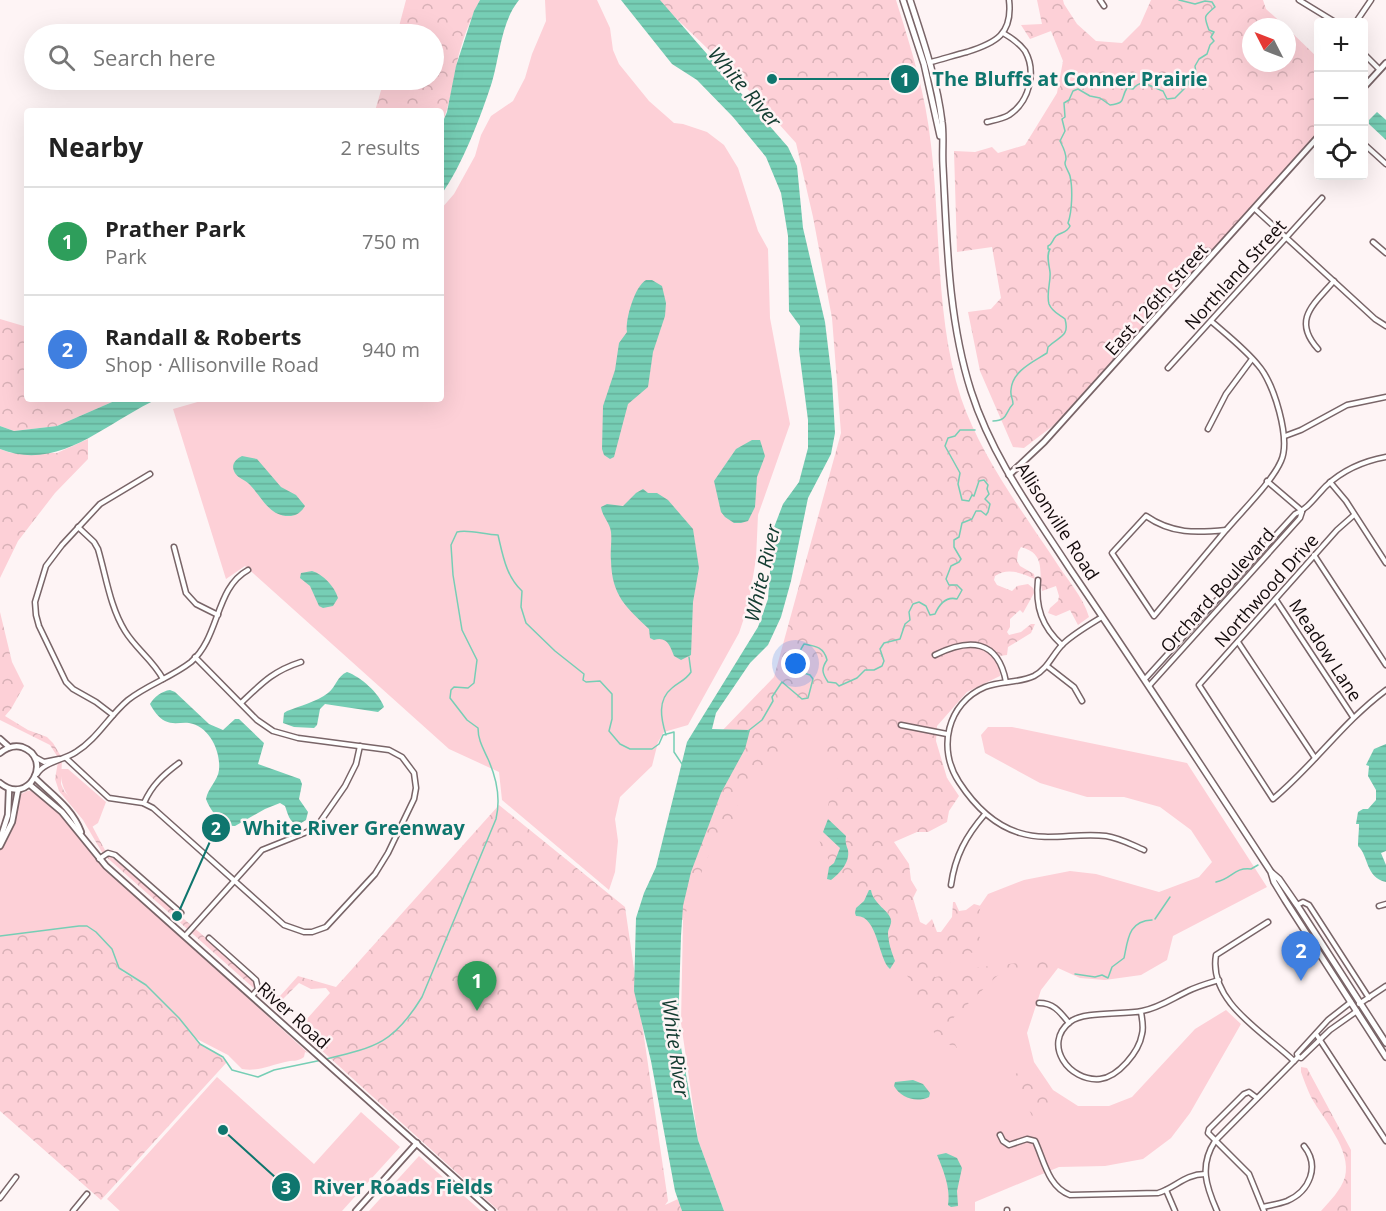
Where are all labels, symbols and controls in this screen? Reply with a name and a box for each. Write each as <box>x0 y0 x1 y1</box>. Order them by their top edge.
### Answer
north arrow <box>1242 18 1296 72</box>
map controls <box>1314 18 1368 180</box>
button: + <box>1314 18 1368 72</box>
search box <box>24 24 444 90</box>
icon: search <box>45 41 78 74</box>
water label: White River <box>702 41 788 134</box>
text: Search here <box>93 42 216 72</box>
callout: The Bluffs at Conner Prairie <box>890 60 1220 98</box>
text: The Bluffs at Conner Prairie <box>932 65 1208 92</box>
text: 1 <box>900 67 910 91</box>
button: − <box>1314 72 1368 126</box>
button: locate <box>1314 126 1368 180</box>
text: Nearby <box>48 129 143 165</box>
text: 2 results <box>340 134 420 161</box>
text: Prather Park <box>105 213 246 243</box>
street label: Northland Street <box>1179 214 1291 334</box>
text: 1 <box>62 228 73 255</box>
text: 750 m <box>362 228 420 255</box>
street label: East 126th Street <box>1099 238 1213 360</box>
text: Park <box>105 243 147 270</box>
text: Randall & Roberts <box>105 321 301 351</box>
text: 2 <box>62 336 73 363</box>
text: 940 m <box>362 336 420 363</box>
text: Shop · Allisonville Road <box>105 351 319 378</box>
street label: Allisonville Road <box>1011 458 1105 584</box>
water label: White River <box>738 521 787 624</box>
street label: Orchard Boulevard <box>1155 523 1279 657</box>
street label: Northwood Drive <box>1209 528 1323 652</box>
street label: Meadow Lane <box>1284 594 1368 706</box>
your location <box>781 649 810 678</box>
callout: White River Greenway <box>201 809 477 847</box>
text: White River Greenway <box>243 814 466 841</box>
text: 2 <box>211 816 221 840</box>
pin: 2 <box>1282 932 1320 981</box>
pin: 1 <box>458 962 496 1011</box>
street label: River Road <box>253 976 335 1054</box>
water label: White River <box>656 997 696 1100</box>
callout: River Roads Fields <box>271 1168 505 1206</box>
text: River Roads Fields <box>313 1173 493 1200</box>
text: 3 <box>281 1175 291 1199</box>

